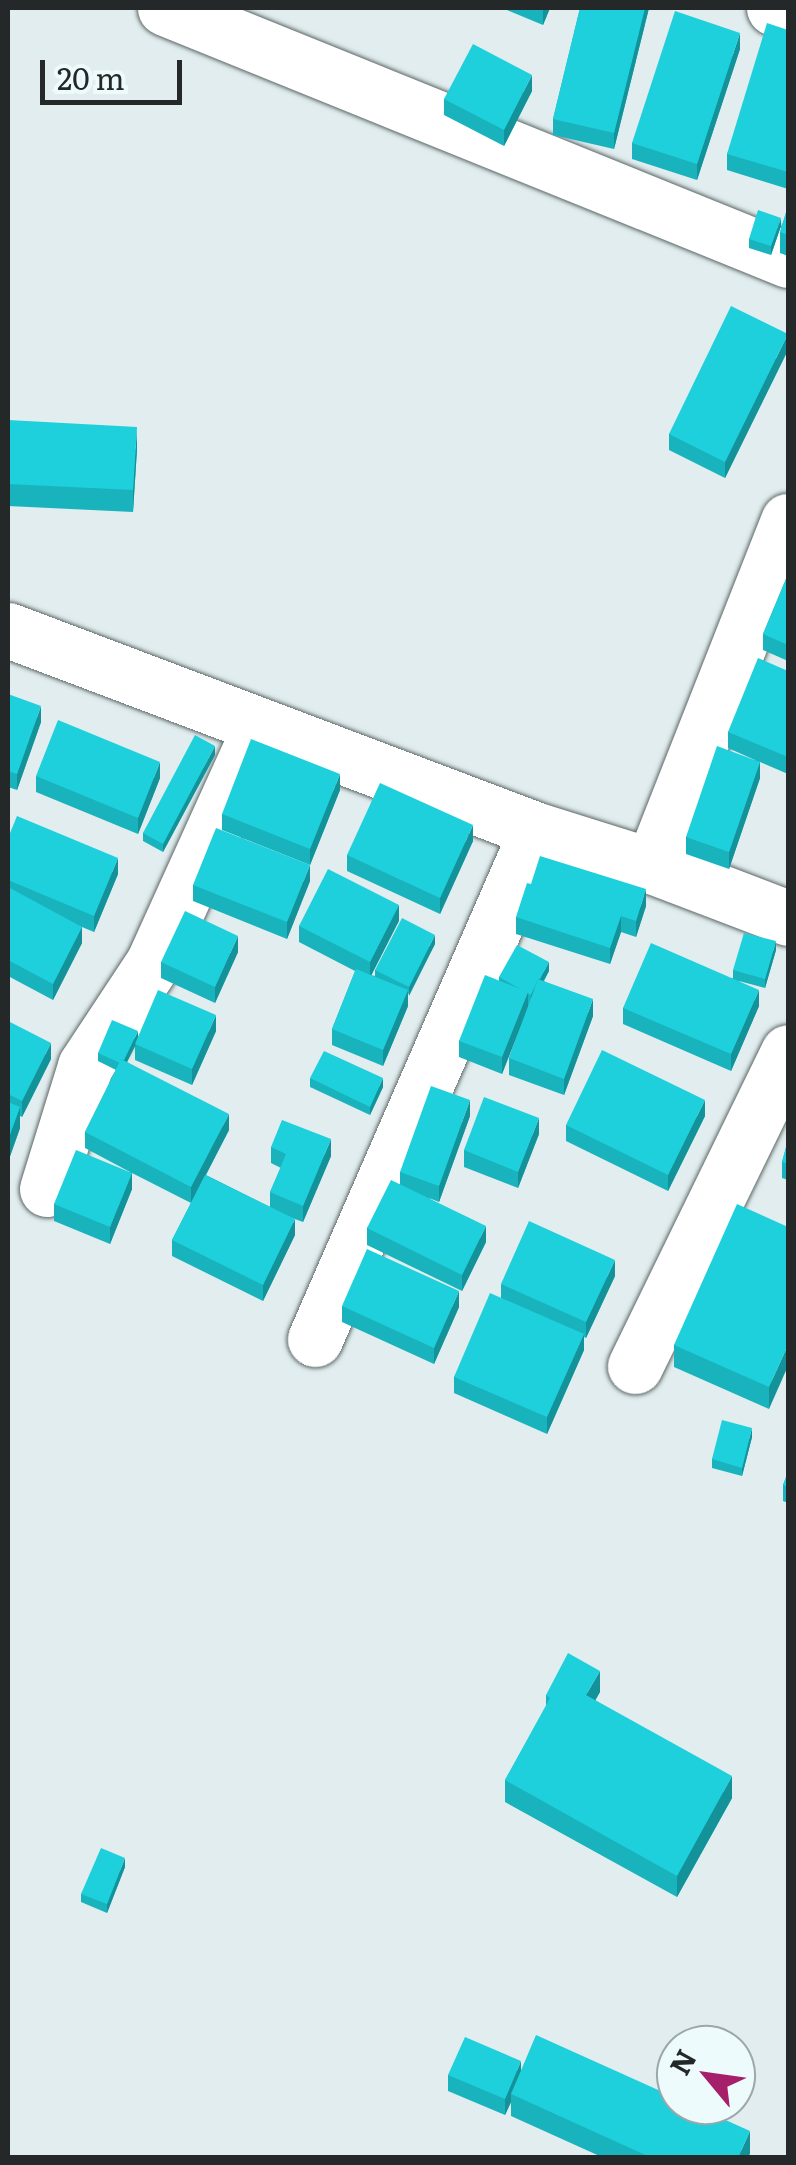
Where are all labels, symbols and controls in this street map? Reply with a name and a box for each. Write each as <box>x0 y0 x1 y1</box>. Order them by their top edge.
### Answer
scale bar <box>45 40 188 102</box>
text: 20 m <box>57 55 125 99</box>
north arrow <box>656 2025 756 2125</box>
text: N <box>657 2041 706 2082</box>

